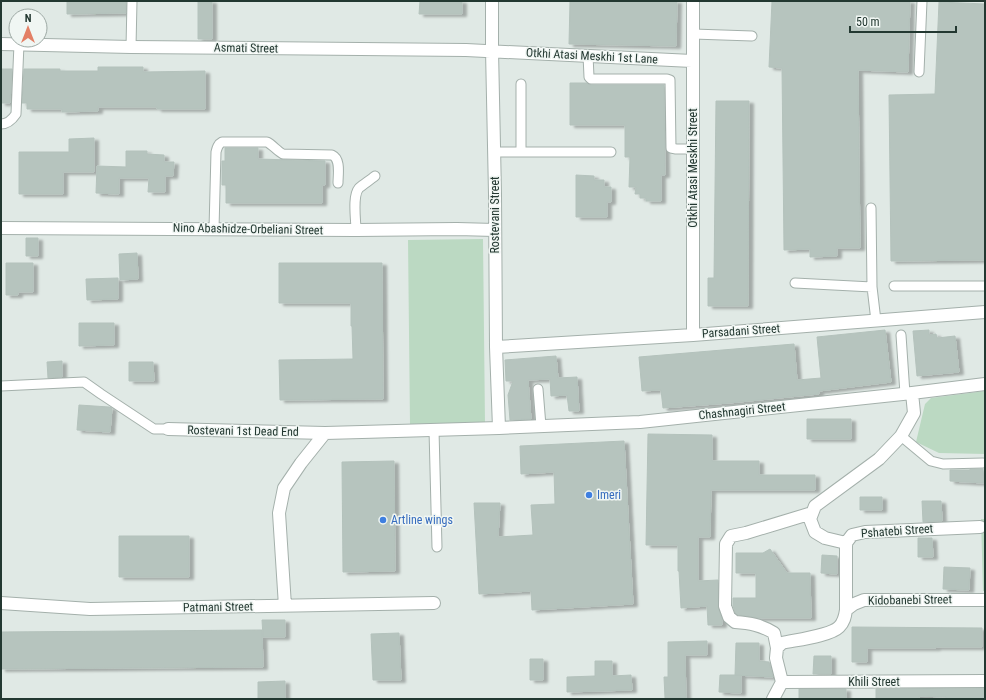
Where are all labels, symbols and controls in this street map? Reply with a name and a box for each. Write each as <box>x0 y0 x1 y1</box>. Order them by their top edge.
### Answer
north arrow <box>8 8 48 48</box>
scale bar <box>850 8 956 34</box>
text: N <box>25 12 32 25</box>
text: 50 m <box>856 15 880 29</box>
street label: Asmati Street <box>214 40 279 56</box>
street label: Otkhi Atasi Meskhi 1st Lane <box>526 46 659 66</box>
street label: Otkhi Atasi Meskhi Street <box>686 108 700 228</box>
street label: Rostevani Street <box>488 176 502 254</box>
street label: Nino Abashidze-Orbeliani Street <box>173 221 324 237</box>
street label: Parsadani Street <box>701 321 781 341</box>
street label: Chashnagiri Street <box>698 399 786 423</box>
street label: Rostevani 1st Dead End <box>187 423 299 439</box>
place label: Imeri <box>597 488 621 502</box>
marker: Imeri <box>584 490 594 500</box>
place label: Artline wings <box>391 513 453 527</box>
marker: Artline wings <box>378 515 388 525</box>
street label: Pshatebi Street <box>860 521 934 541</box>
street label: Kidobanebi Street <box>868 592 953 608</box>
street label: Patmani Street <box>183 599 254 615</box>
street label: Khili Street <box>848 675 900 689</box>

